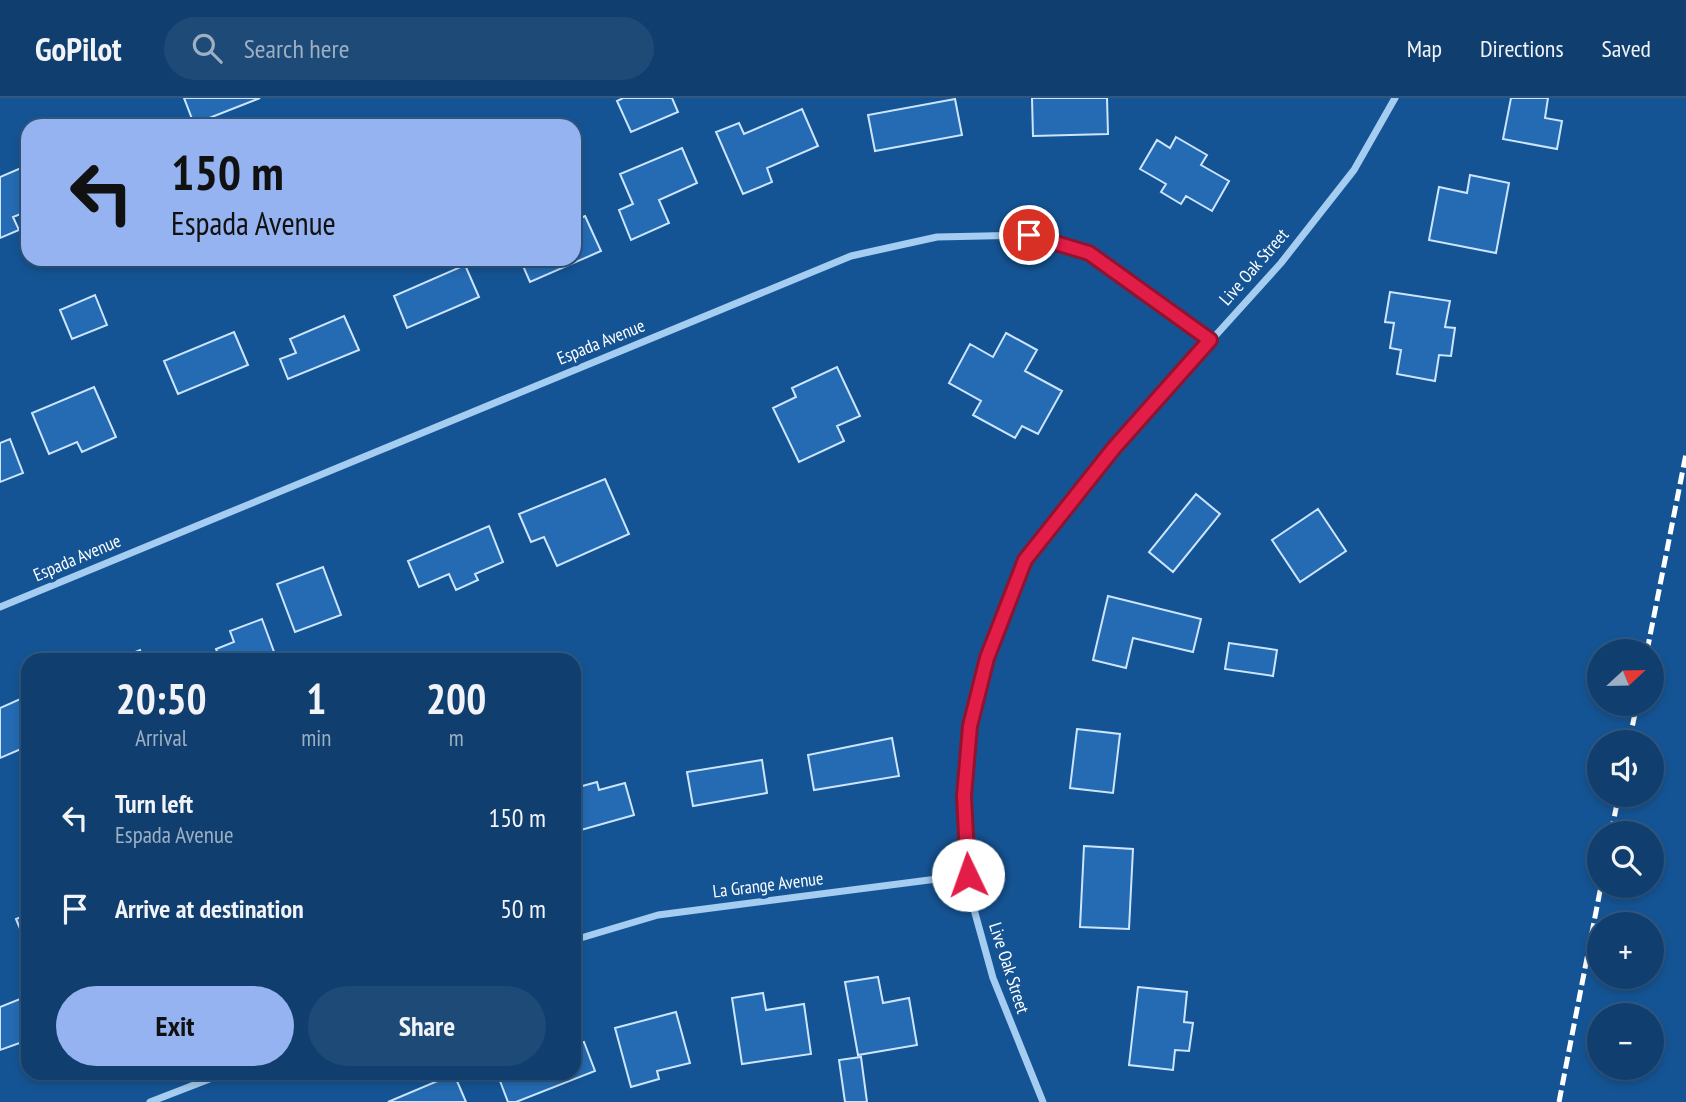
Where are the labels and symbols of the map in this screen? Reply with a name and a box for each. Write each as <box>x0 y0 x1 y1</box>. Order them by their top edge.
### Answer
pin <box>999 205 1059 265</box>
street label: Live Oak Street <box>1214 224 1293 310</box>
street label: Espada Avenue <box>554 314 648 370</box>
street label: Espada Avenue <box>30 529 124 586</box>
north arrow <box>1587 639 1664 716</box>
position arrow <box>931 838 1005 912</box>
street label: La Grange Avenue <box>711 866 825 903</box>
street label: Live Oak Street <box>984 919 1035 1016</box>

